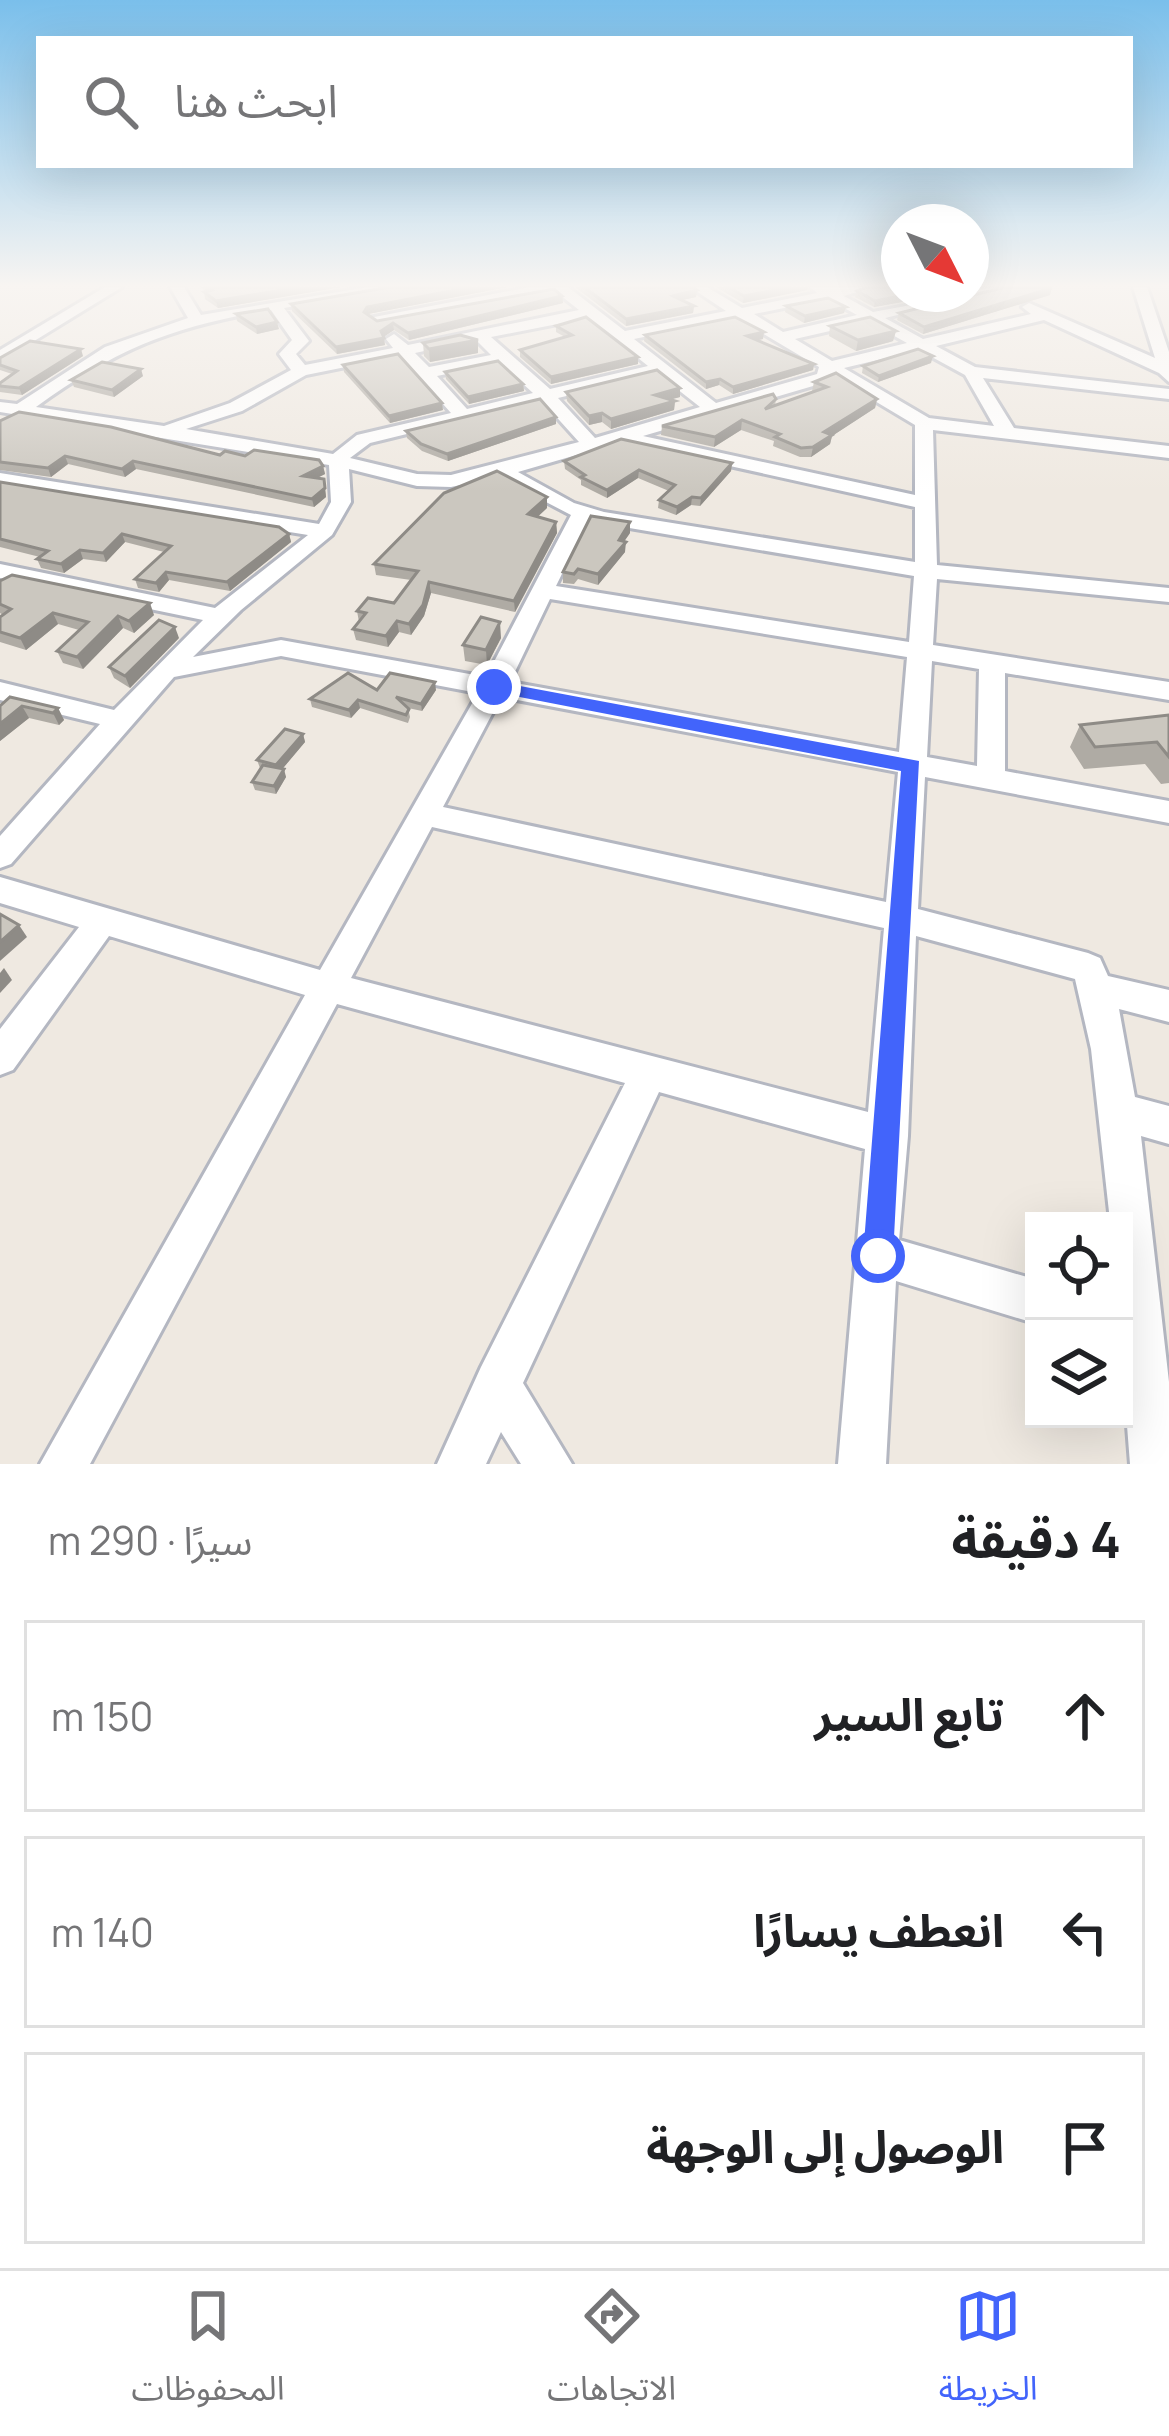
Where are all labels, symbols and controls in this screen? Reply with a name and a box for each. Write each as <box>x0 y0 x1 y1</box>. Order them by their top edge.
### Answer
search box <box>36 36 1133 168</box>
icon: search <box>78 69 144 135</box>
text: ابحث هنا <box>174 69 338 131</box>
north arrow <box>881 204 989 312</box>
route end <box>467 660 521 714</box>
map controls <box>1025 1212 1133 1428</box>
button: locate <box>1025 1212 1133 1320</box>
route start <box>851 1229 905 1283</box>
button: layers <box>1025 1320 1133 1428</box>
text: 4 دقيقة <box>951 1504 1121 1573</box>
text: سيرًا · 290 m <box>48 1513 252 1567</box>
text: تابع السير <box>814 1683 1004 1745</box>
icon: ahead <box>1052 1683 1118 1749</box>
text: 150 m <box>51 1689 153 1743</box>
text: انعطف يسارًا <box>753 1899 1004 1961</box>
icon: left <box>1052 1899 1118 1965</box>
text: 140 m <box>51 1905 154 1959</box>
text: الوصول إلى الوجهة <box>646 2115 1004 2177</box>
icon: arrive <box>1052 2115 1118 2181</box>
tab: المحفوظات <box>131 2283 285 2424</box>
tab: الاتجاهات <box>547 2283 676 2424</box>
tab: الخريطة <box>939 2283 1038 2424</box>

